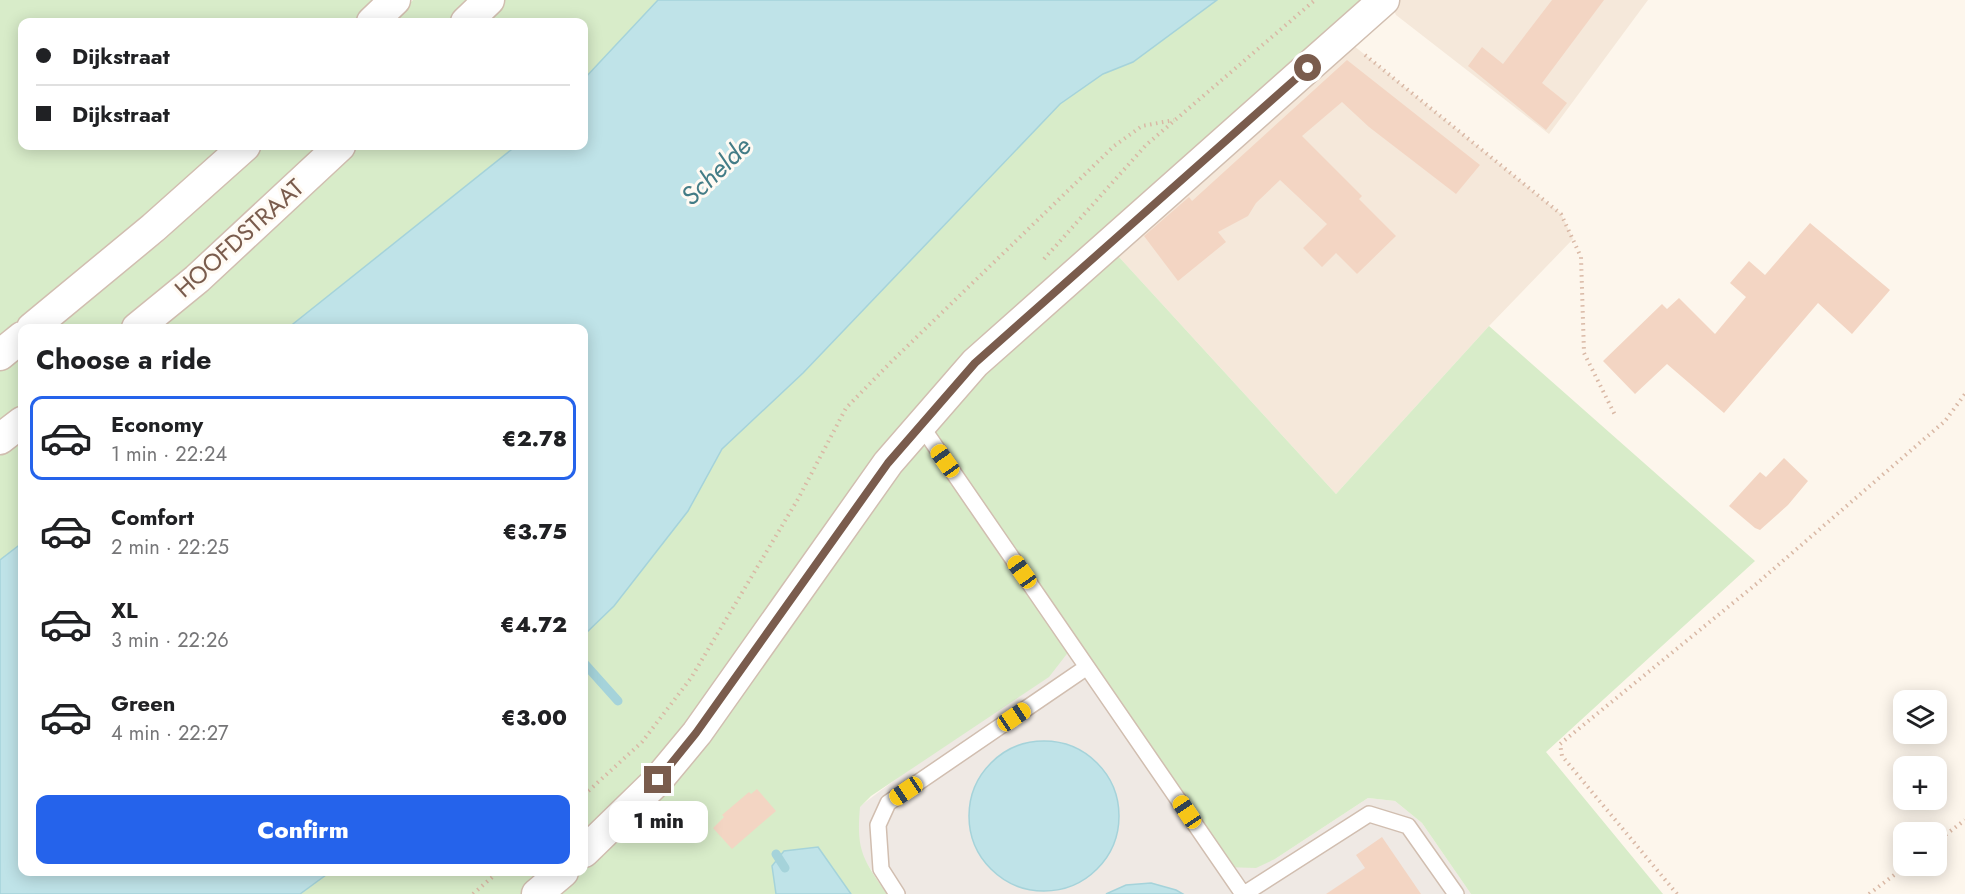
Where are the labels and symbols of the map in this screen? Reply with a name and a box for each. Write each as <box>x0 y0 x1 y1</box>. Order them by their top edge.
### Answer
route start <box>1294 54 1321 81</box>
water label: Schelde <box>672 128 760 214</box>
street label: HOOFDSTRAAT <box>167 170 311 306</box>
car <box>927 441 963 481</box>
car <box>1004 552 1040 592</box>
car <box>994 699 1034 735</box>
route end <box>644 766 671 793</box>
car <box>886 773 926 809</box>
car <box>1169 792 1205 832</box>
callout: 1 min <box>608 801 708 843</box>

